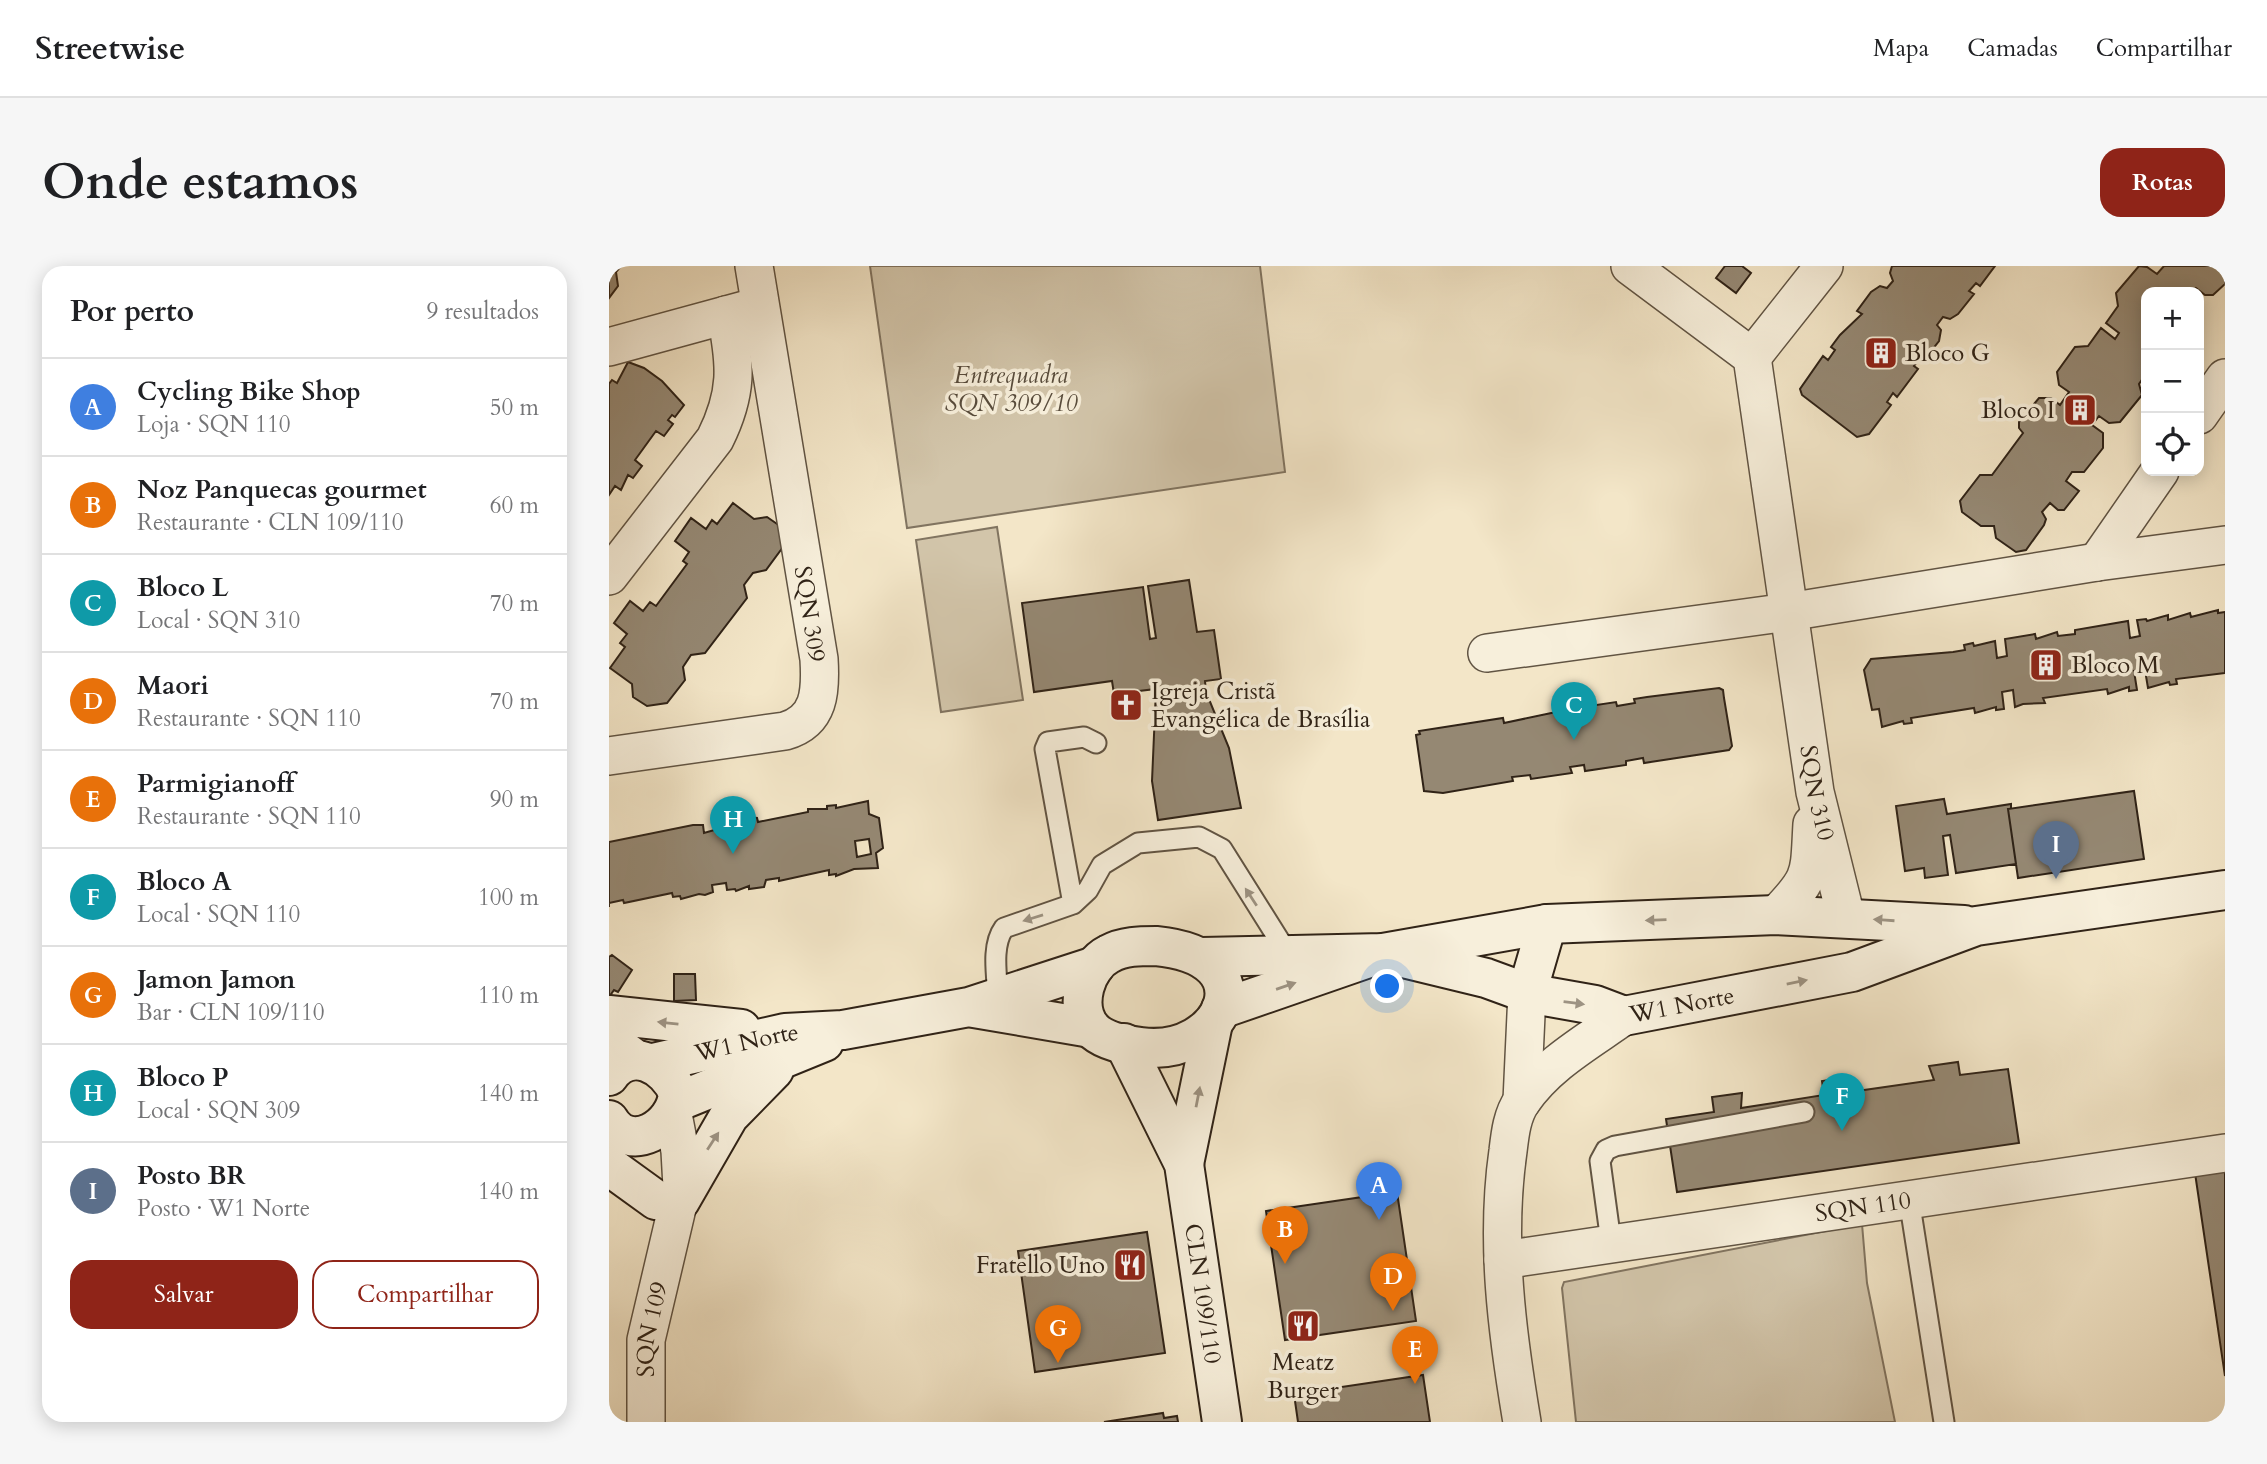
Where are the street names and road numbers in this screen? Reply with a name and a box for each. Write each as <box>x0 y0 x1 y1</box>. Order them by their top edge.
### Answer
street label: SQN 309 <box>786 564 833 664</box>
street label: SQN 310 <box>1791 743 1842 844</box>
street label: W1 Norte <box>1626 979 1737 1032</box>
street label: W1 Norte <box>690 1016 799 1070</box>
street label: SQN 110 <box>1813 1184 1913 1231</box>
street label: CLN 109/110 <box>1176 1221 1229 1366</box>
street label: SQN 109 <box>629 1279 676 1377</box>

